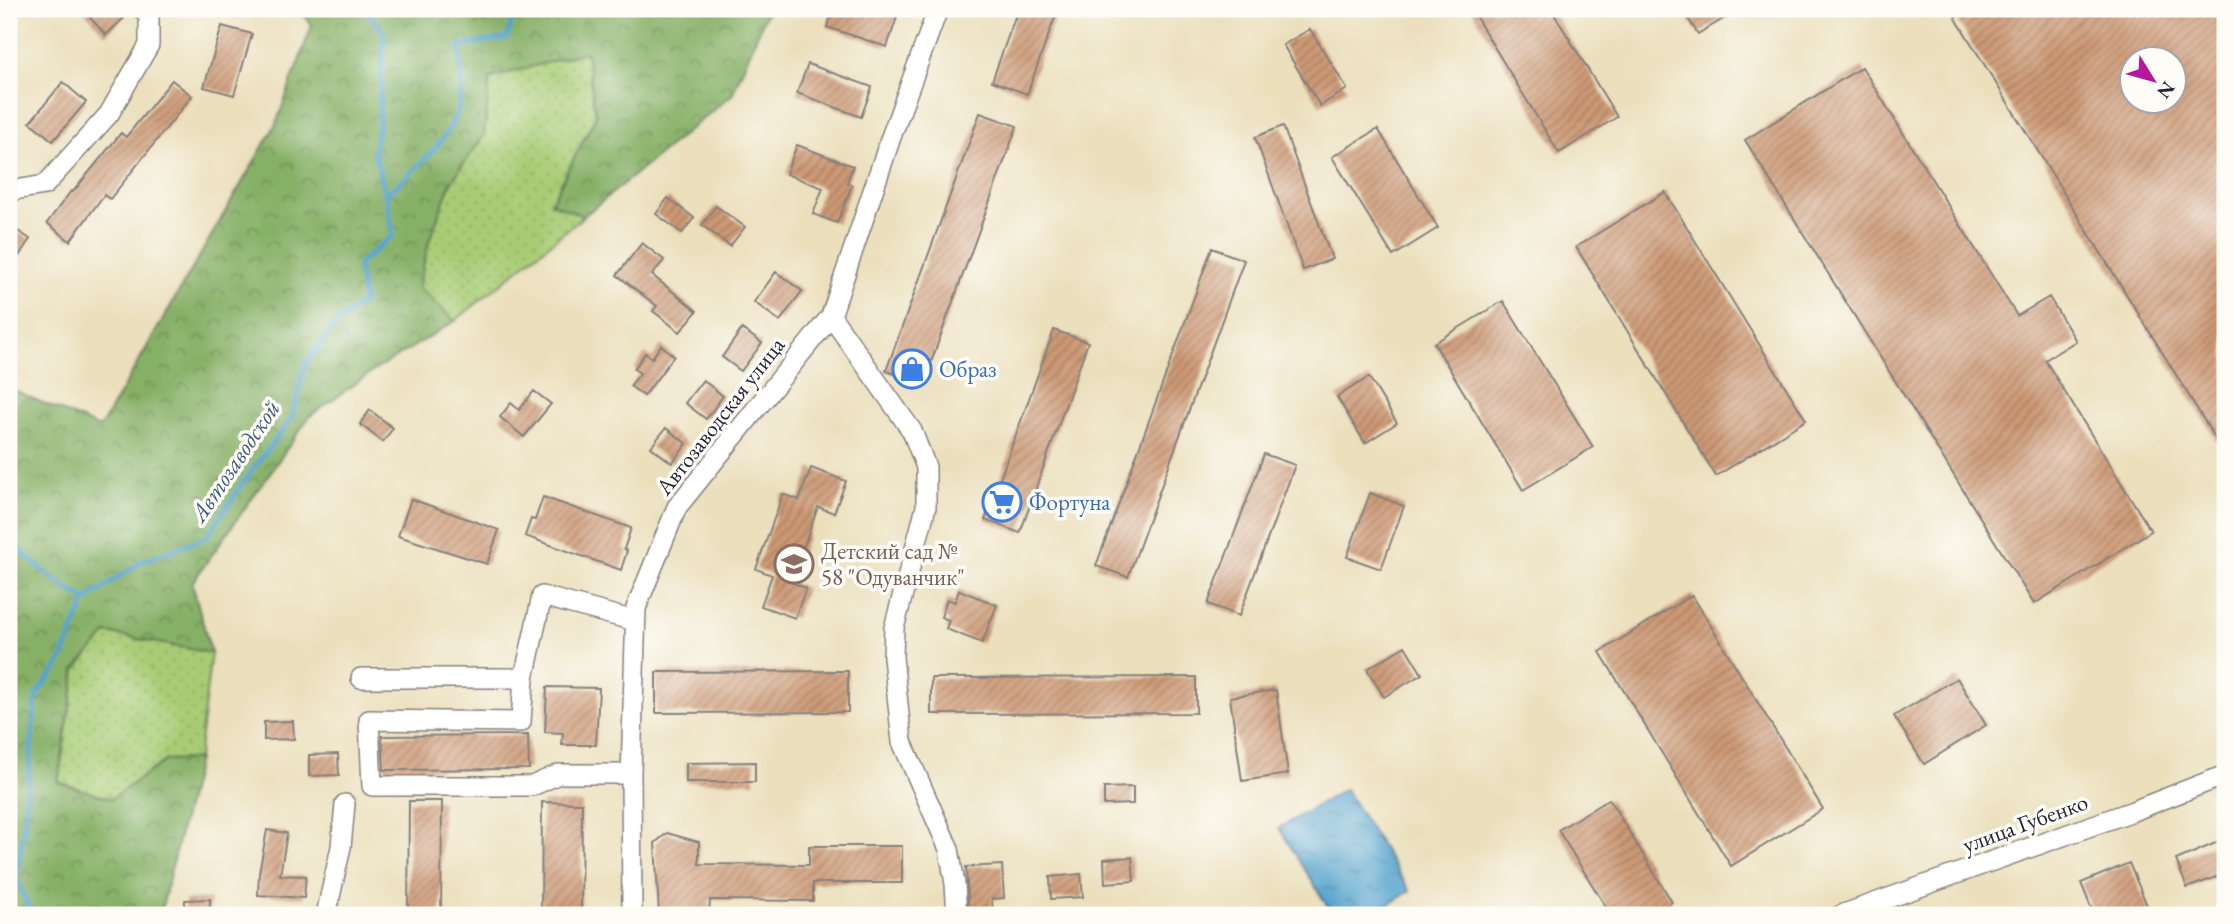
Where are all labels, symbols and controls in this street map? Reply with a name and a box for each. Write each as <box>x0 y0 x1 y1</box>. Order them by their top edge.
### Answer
north arrow <box>2118 46 2188 116</box>
text: N <box>2151 76 2181 104</box>
street label: Автозаводская улица <box>648 330 792 502</box>
shop icon: Образ <box>891 348 933 390</box>
place label: Образ <box>939 354 997 384</box>
water label: Автозаводской <box>181 394 287 529</box>
supermarket icon: Фортуна <box>981 481 1023 523</box>
place label: Фортуна <box>1029 487 1111 517</box>
place label: Детский сад № 58 "Одуванчик" <box>821 536 965 592</box>
school or university icon: Детский сад № 58 "Одуванчик" <box>773 543 815 585</box>
street label: улица Губенко <box>1958 786 2092 860</box>

